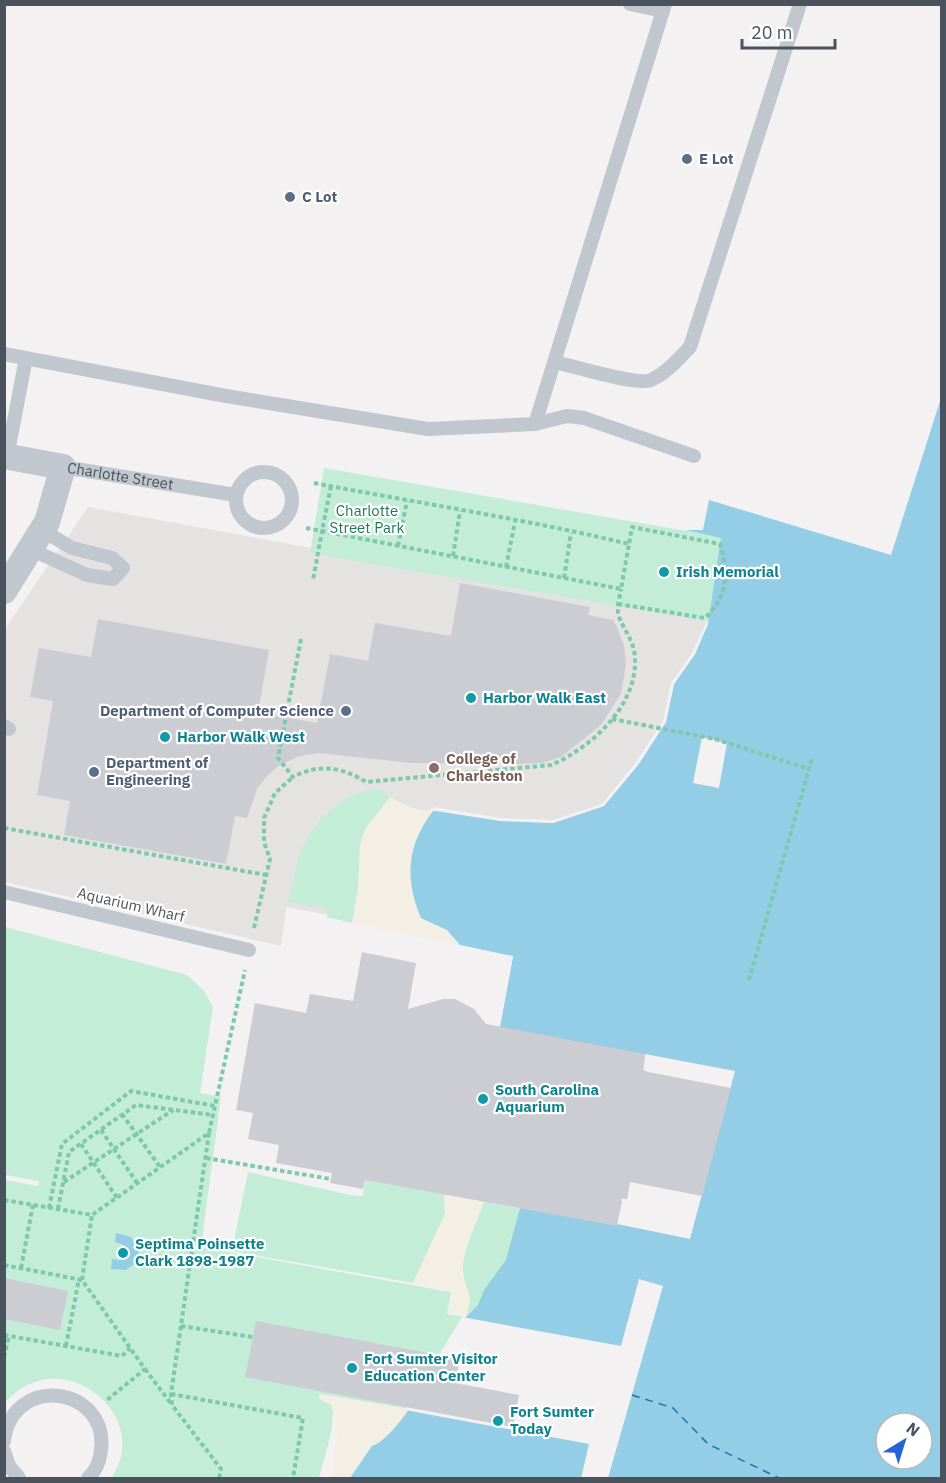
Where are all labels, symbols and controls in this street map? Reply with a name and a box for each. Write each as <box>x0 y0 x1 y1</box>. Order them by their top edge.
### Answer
scale bar <box>742 12 835 50</box>
text: 20 m <box>751 21 793 44</box>
place label: E Lot <box>699 149 734 168</box>
marker: E Lot <box>680 152 694 166</box>
place label: C Lot <box>302 187 337 206</box>
marker: C Lot <box>283 190 297 204</box>
street label: Charlotte Street <box>66 458 175 494</box>
park label: Charlotte Street Park <box>329 501 405 537</box>
place label: Irish Memorial <box>676 562 779 581</box>
marker: Irish Memorial <box>657 565 671 579</box>
place label: Harbor Walk East <box>483 688 606 707</box>
marker: Harbor Walk East <box>464 691 478 705</box>
place label: Department of Computer Science <box>100 701 334 720</box>
marker: Department of Computer Science <box>339 704 353 718</box>
place label: Harbor Walk West <box>177 727 305 746</box>
marker: Harbor Walk West <box>158 730 172 744</box>
place label: College of Charleston <box>446 749 523 785</box>
place label: Department of Engineering <box>106 753 209 789</box>
marker: College of Charleston <box>427 761 441 775</box>
marker: Department of Engineering <box>87 765 101 779</box>
street label: Aquarium Wharf <box>76 883 187 926</box>
place label: South Carolina Aquarium <box>495 1080 600 1116</box>
marker: South Carolina Aquarium <box>476 1092 490 1106</box>
place label: Septima Poinsette Clark 1898-1987 <box>135 1234 264 1270</box>
marker: Septima Poinsette Clark 1898-1987 <box>116 1246 130 1260</box>
place label: Fort Sumter Visitor Education Center <box>364 1349 498 1385</box>
marker: Fort Sumter Visitor Education Center <box>345 1361 359 1375</box>
place label: Fort Sumter Today <box>510 1402 594 1438</box>
north arrow <box>874 1411 934 1471</box>
marker: Fort Sumter Today <box>491 1414 505 1428</box>
text: N <box>903 1418 924 1441</box>

